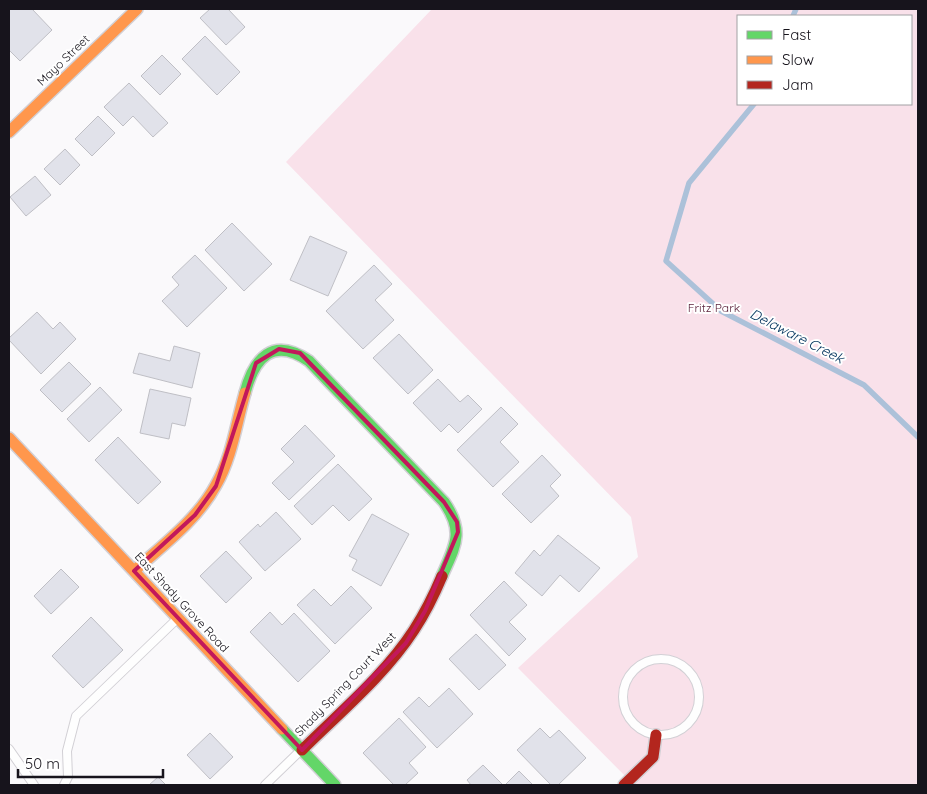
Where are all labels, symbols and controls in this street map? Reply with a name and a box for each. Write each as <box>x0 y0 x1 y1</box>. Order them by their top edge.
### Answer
legend <box>737 15 912 105</box>
text: Fast <box>782 25 811 44</box>
street label: Mayo Street <box>34 31 92 89</box>
text: Slow <box>782 50 814 69</box>
text: Jam <box>782 75 813 94</box>
park label: Fritz Park <box>688 300 740 315</box>
water label: Delaware Creek <box>747 305 848 368</box>
street label: East Shady Grove Road <box>132 549 232 655</box>
street label: Shady Spring Court West <box>291 629 399 739</box>
scale bar <box>18 746 162 778</box>
text: 50 m <box>25 754 60 773</box>

